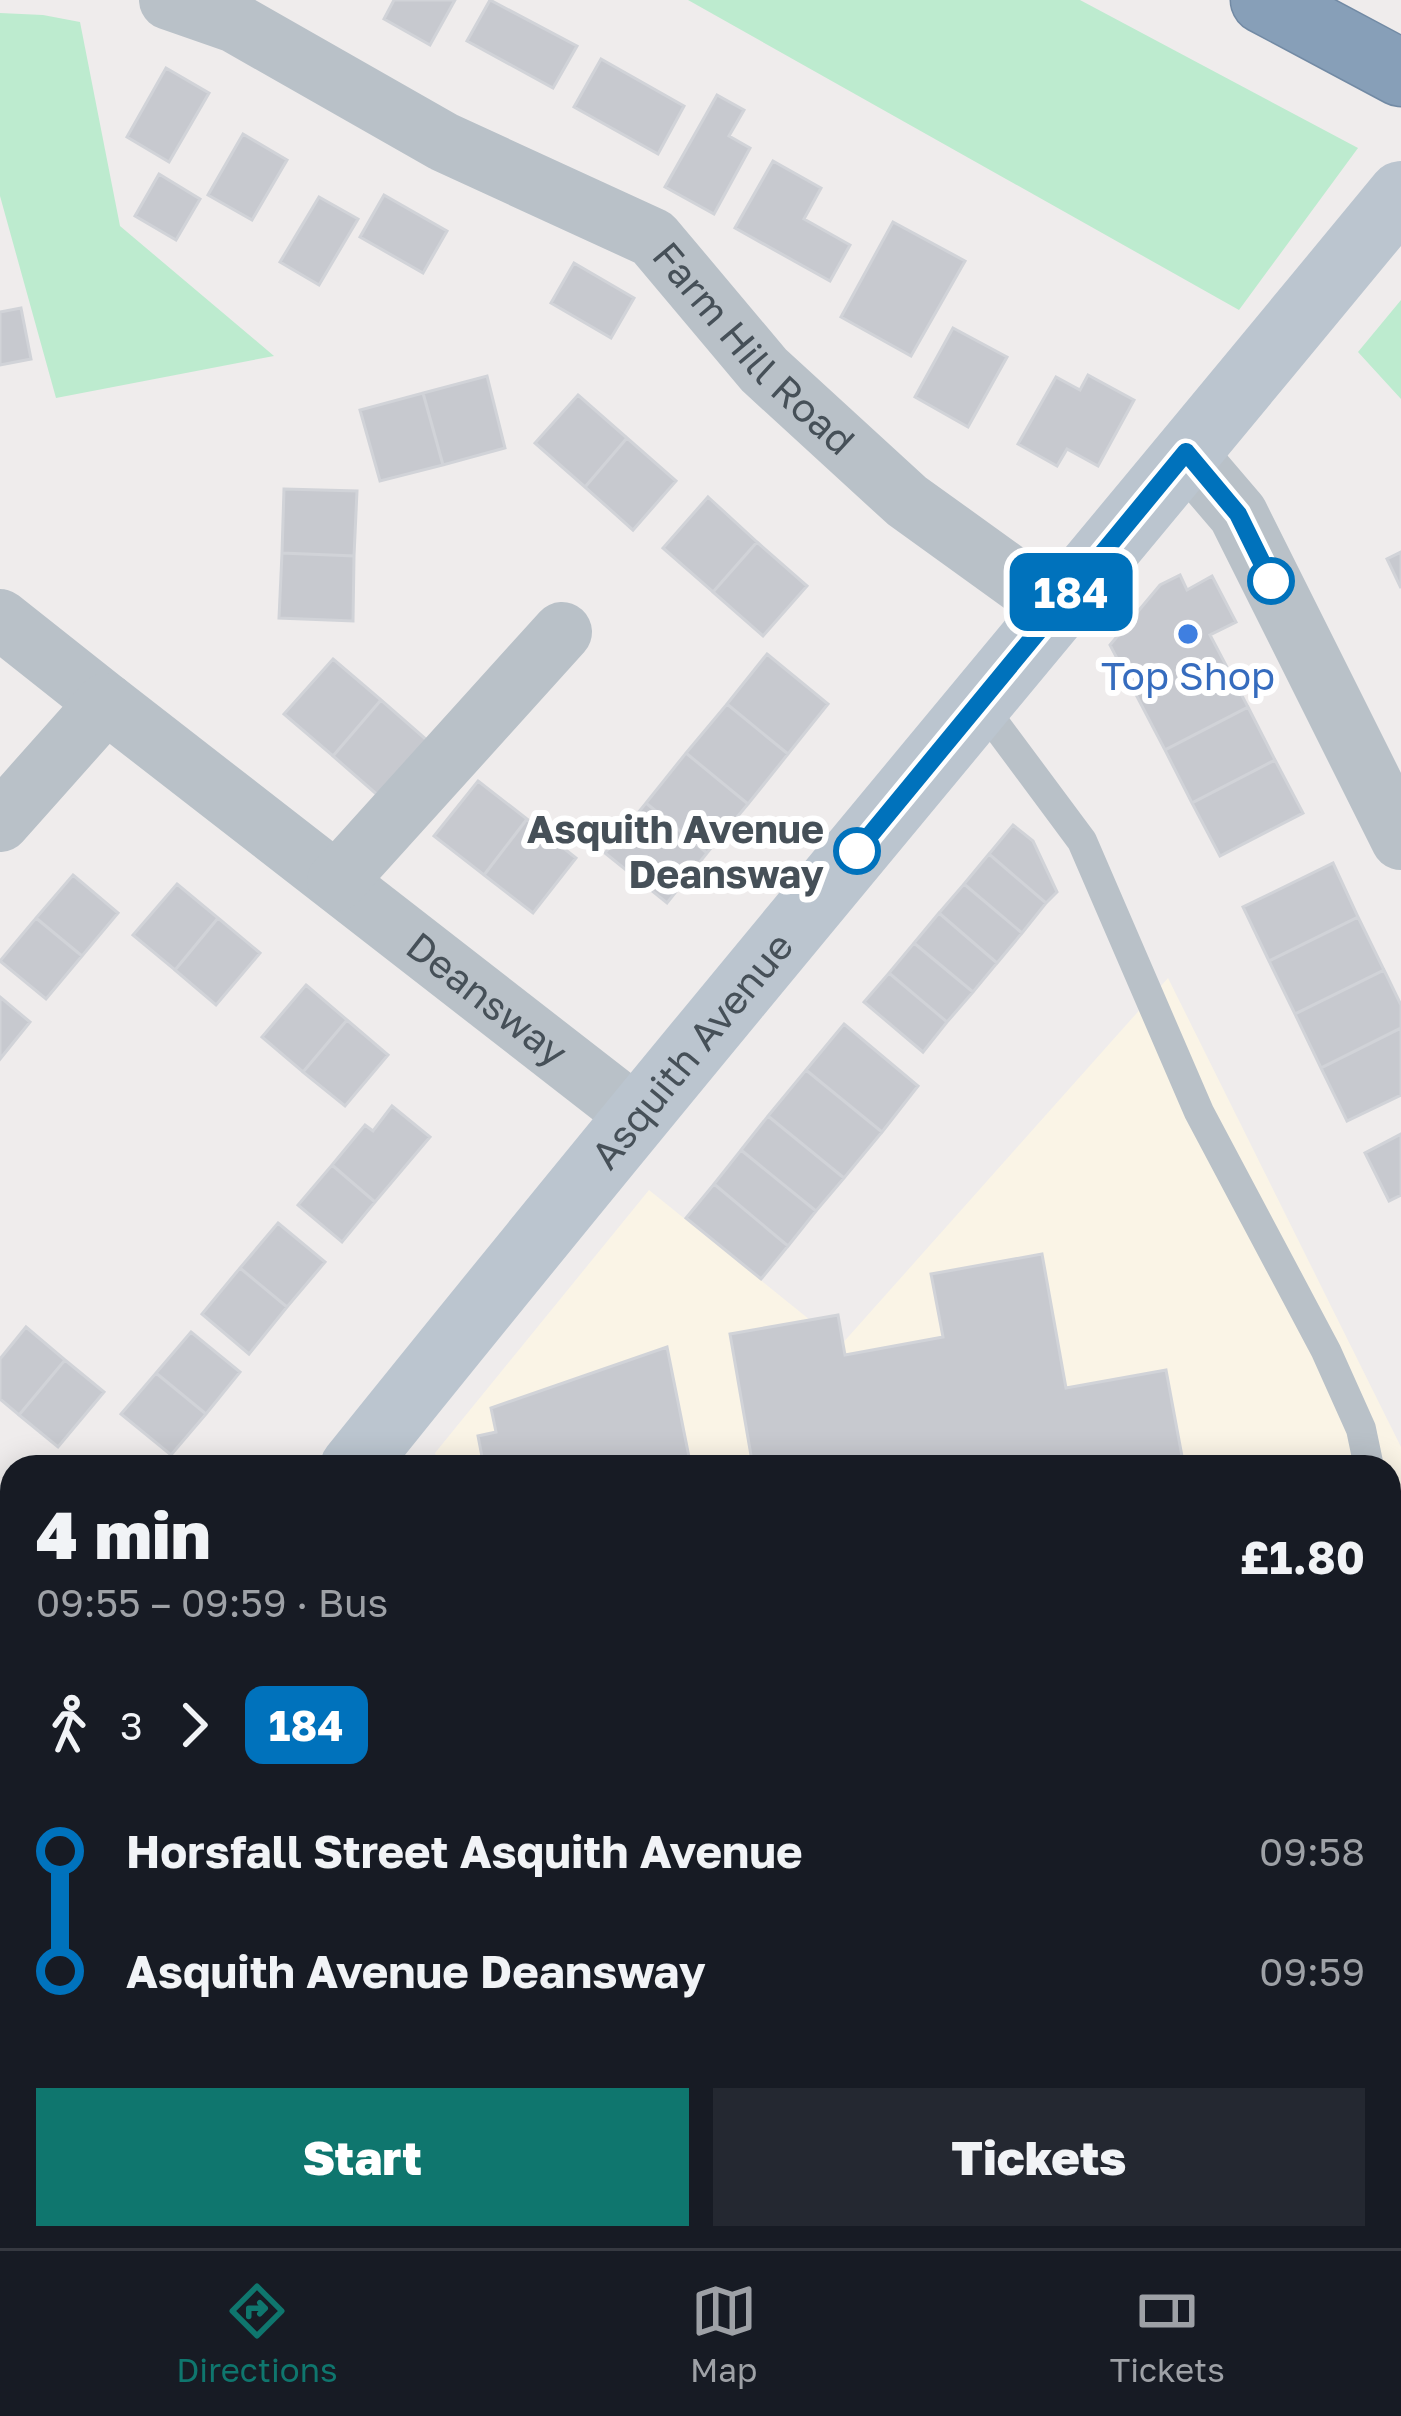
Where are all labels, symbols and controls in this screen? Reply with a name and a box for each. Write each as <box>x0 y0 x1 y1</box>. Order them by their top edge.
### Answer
street label: Farm Hill Road <box>643 232 865 464</box>
line badge: 184 <box>1002 553 1140 631</box>
unlabelled marker <box>1249 559 1293 603</box>
text: 184 <box>1034 567 1108 617</box>
marker: Top Shop <box>1175 621 1201 647</box>
place label: Top Shop <box>1101 652 1275 699</box>
place label: Asquith Avenue Deansway <box>527 805 825 897</box>
marker: Asquith Avenue Deansway <box>835 829 879 873</box>
street label: Deansway <box>398 922 577 1076</box>
street label: Asquith Avenue <box>581 923 802 1178</box>
text: 4 min <box>36 1494 211 1574</box>
text: £1.80 <box>1240 1530 1365 1584</box>
text: 09:55 – 09:59 · Bus <box>36 1579 388 1626</box>
icon: walk <box>36 1692 102 1758</box>
icon: forward <box>161 1692 227 1758</box>
text: 184 <box>269 1700 344 1750</box>
text: 3 <box>120 1702 143 1749</box>
text: Horsfall Street Asquith Avenue <box>126 1824 803 1878</box>
text: 09:58 <box>1259 1828 1365 1875</box>
text: Asquith Avenue Deansway <box>126 1944 706 1998</box>
text: 09:59 <box>1259 1948 1365 1995</box>
button: Start <box>36 2088 689 2226</box>
button: Tickets <box>713 2088 1365 2226</box>
tab: Directions <box>176 2278 337 2389</box>
tab: Map <box>690 2278 757 2389</box>
tab: Tickets <box>1110 2278 1225 2389</box>

